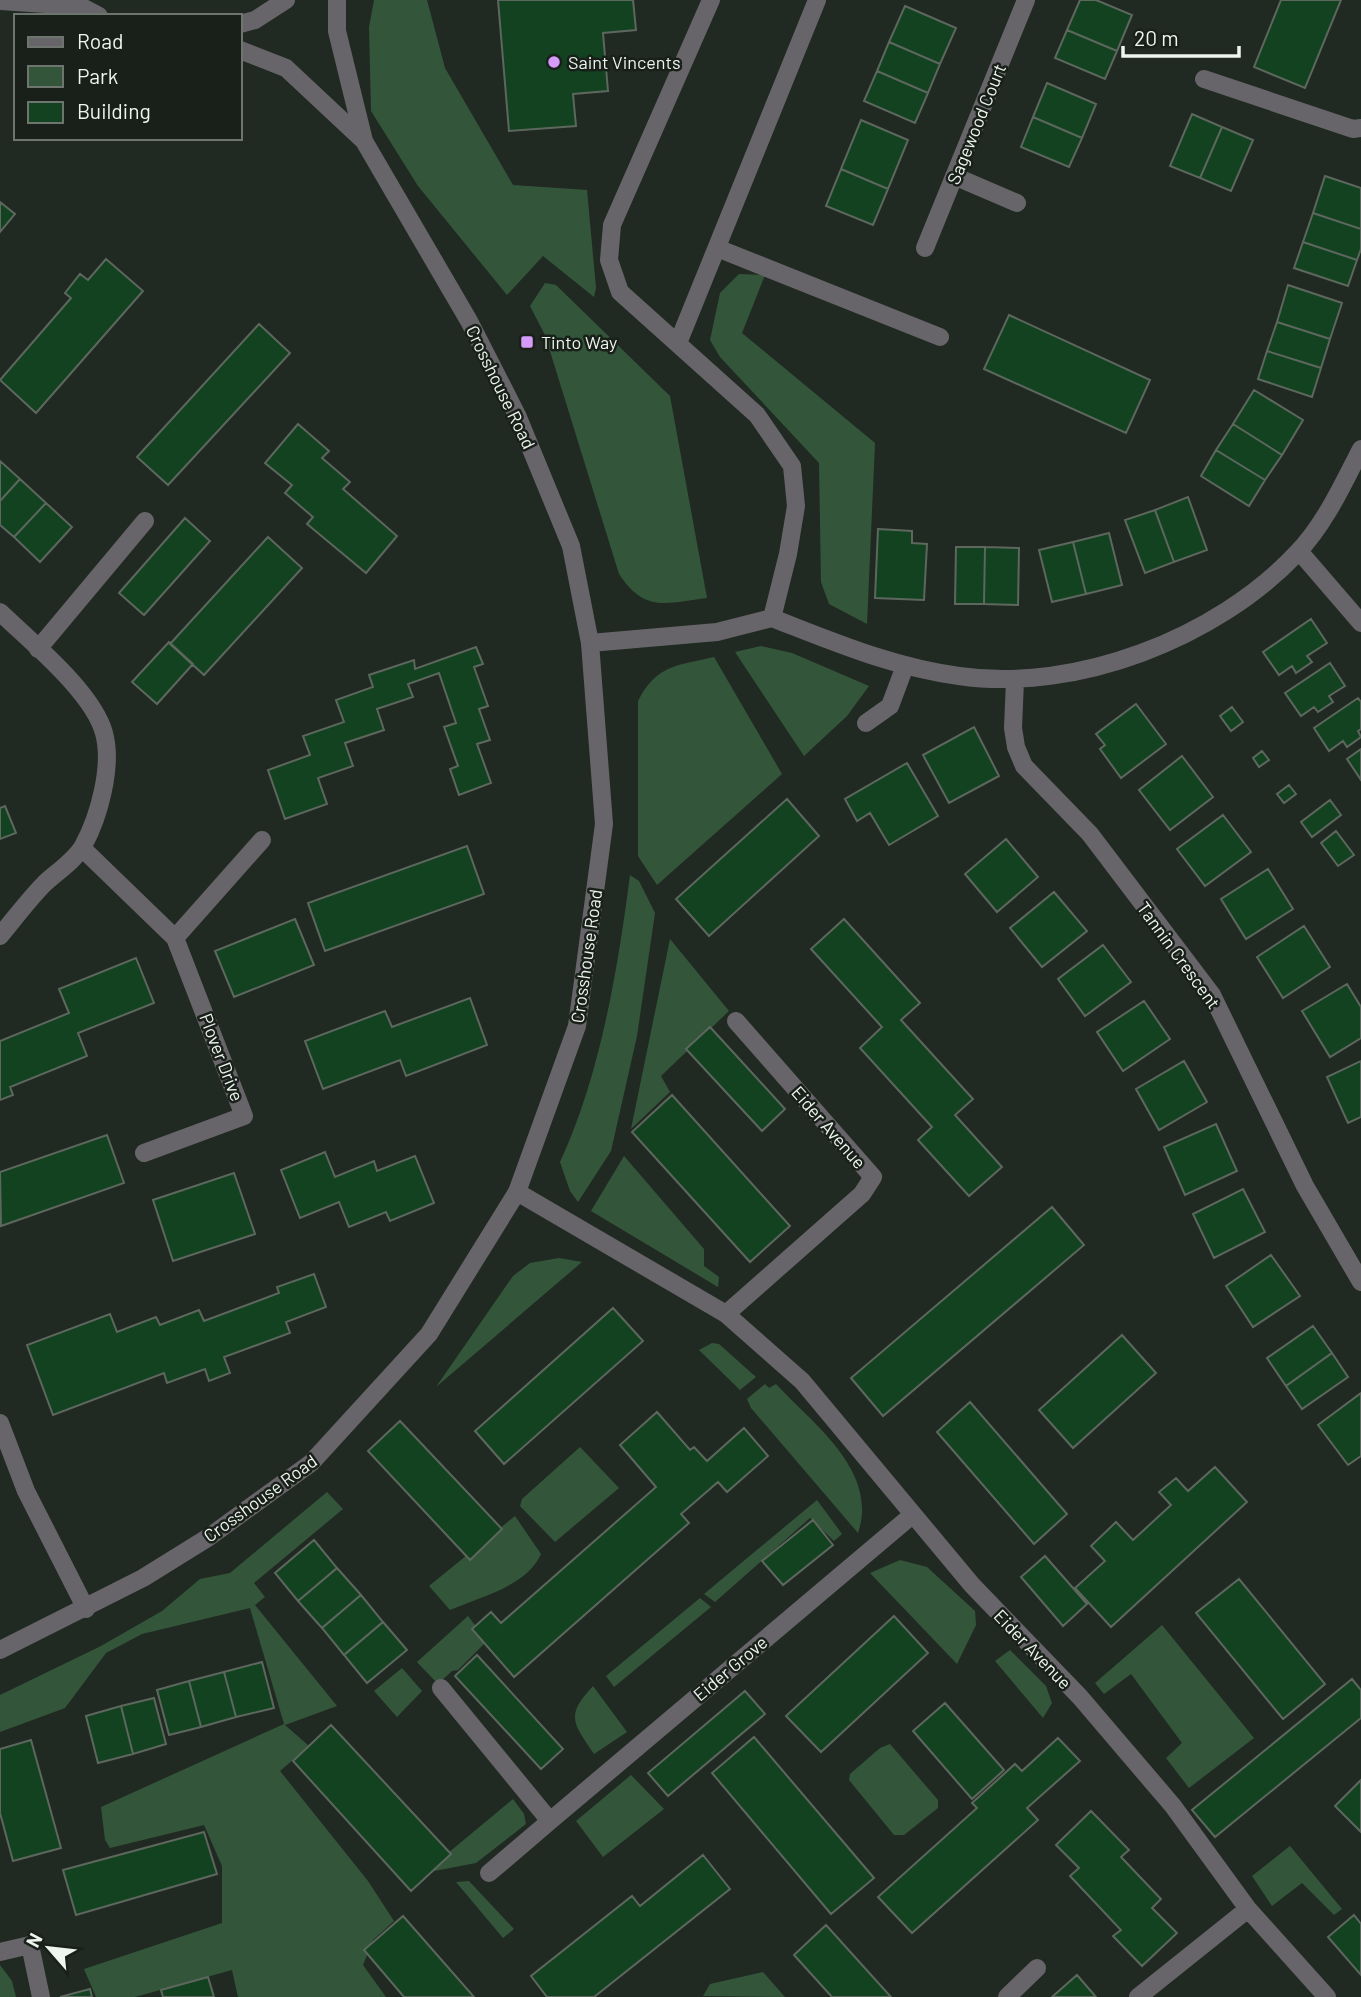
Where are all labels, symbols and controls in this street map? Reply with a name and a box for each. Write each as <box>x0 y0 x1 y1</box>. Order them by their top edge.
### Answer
legend <box>14 14 242 140</box>
scale bar <box>1123 14 1238 58</box>
text: 20 m <box>1134 25 1179 50</box>
text: Road <box>77 28 123 53</box>
place label: Saint Vincents <box>568 51 681 73</box>
marker: Saint Vincents <box>546 54 562 70</box>
street label: Sagewood Court <box>942 60 1010 188</box>
text: Park <box>77 63 118 88</box>
text: Building <box>77 98 151 123</box>
street label: Crosshouse Road <box>462 322 540 452</box>
place label: Tinto Way <box>541 331 617 353</box>
marker: Tinto Way <box>519 334 535 350</box>
street label: Crosshouse Road <box>566 888 606 1024</box>
street label: Tannin Crescent <box>1133 897 1225 1013</box>
street label: Plover Drive <box>195 1010 249 1104</box>
street label: Eider Avenue <box>787 1081 871 1173</box>
street label: Crosshouse Road <box>199 1449 321 1547</box>
street label: Eider Avenue <box>990 1605 1076 1693</box>
street label: Eider Grove <box>689 1631 771 1705</box>
north arrow <box>14 1913 84 1983</box>
text: N <box>20 1929 47 1951</box>

